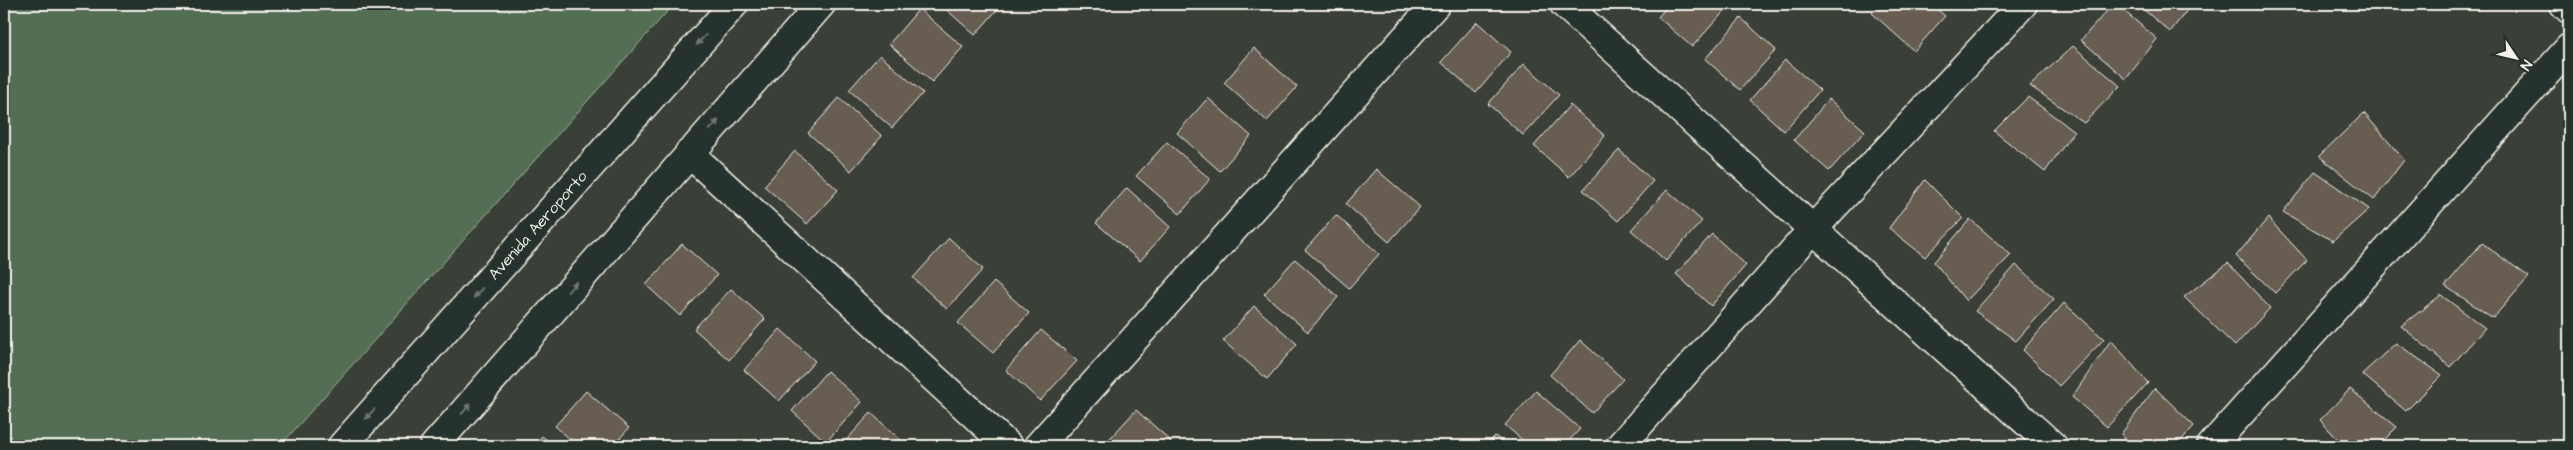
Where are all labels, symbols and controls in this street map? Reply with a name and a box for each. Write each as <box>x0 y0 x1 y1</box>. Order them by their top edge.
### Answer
north arrow <box>2490 32 2540 82</box>
one-way arrow <box>696 34 707 47</box>
text: N <box>2515 56 2537 74</box>
one-way arrow <box>708 119 720 131</box>
street label: Avenida Aeroporto <box>483 166 592 285</box>
one-way arrow <box>567 280 578 293</box>
one-way arrow <box>472 286 483 299</box>
one-way arrow <box>460 404 472 416</box>
one-way arrow <box>364 408 376 420</box>

